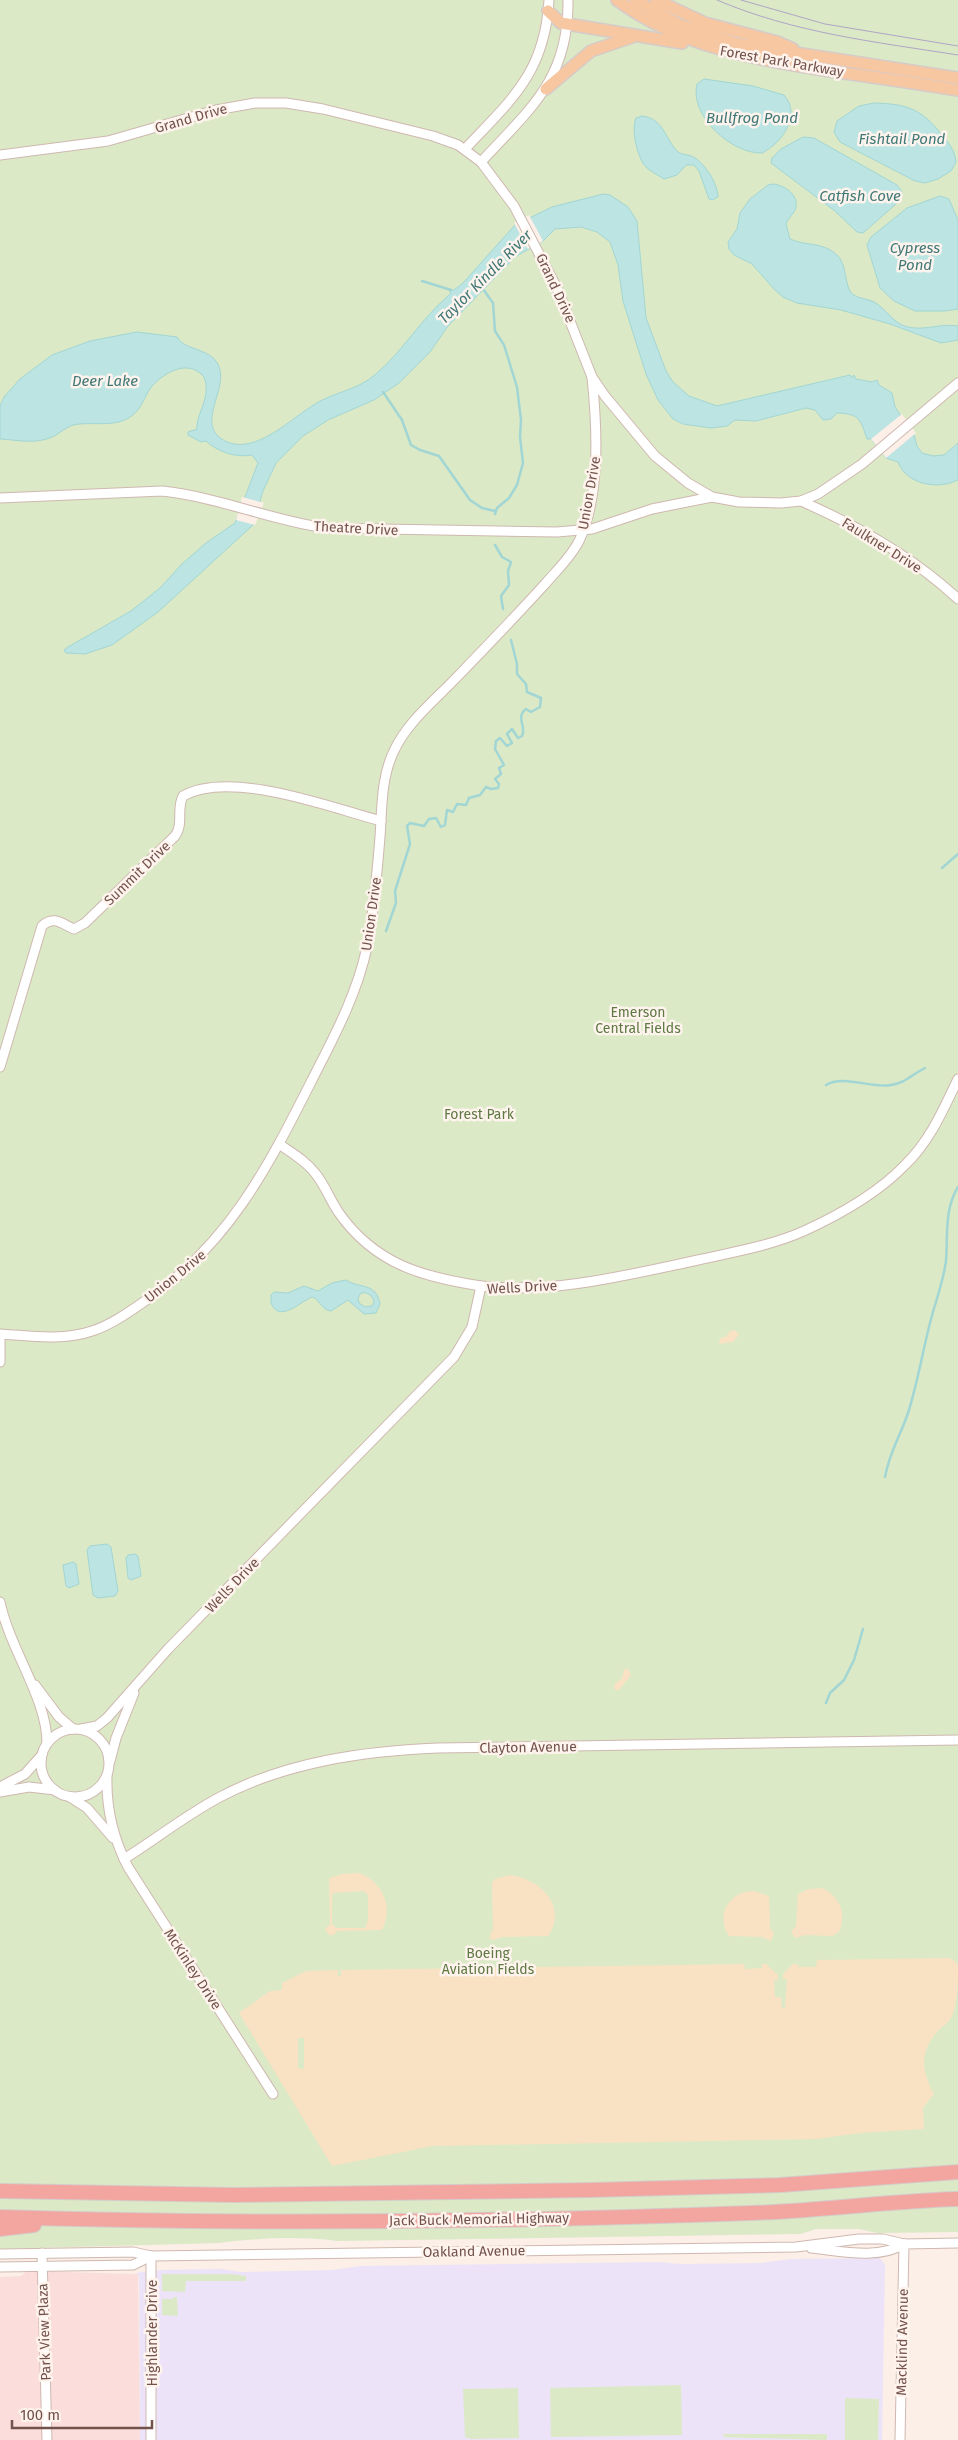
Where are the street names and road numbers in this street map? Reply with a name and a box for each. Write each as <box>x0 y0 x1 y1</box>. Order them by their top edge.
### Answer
street label: Forest Park Parkway <box>719 42 845 81</box>
street label: Grand Drive <box>153 100 229 137</box>
street label: Grand Drive <box>532 251 579 326</box>
street label: Union Drive <box>575 455 604 531</box>
street label: Faulkner Drive <box>839 514 925 577</box>
street label: Theatre Drive <box>313 518 399 539</box>
street label: Summit Drive <box>101 838 174 909</box>
street label: Union Drive <box>358 876 385 952</box>
street label: Union Drive <box>141 1246 210 1306</box>
street label: Wells Drive <box>486 1277 558 1298</box>
street label: Wells Drive <box>202 1554 263 1617</box>
street label: Clayton Avenue <box>479 1738 577 1757</box>
street label: McKinley Drive <box>160 1926 225 2013</box>
street label: Jack Buck Memorial Highway <box>389 2209 569 2230</box>
street label: Oakland Avenue <box>423 2242 526 2261</box>
street label: Highlander Drive <box>144 2280 161 2386</box>
street label: Park View Plaza <box>34 2283 55 2381</box>
street label: Macklind Avenue <box>893 2288 912 2396</box>

